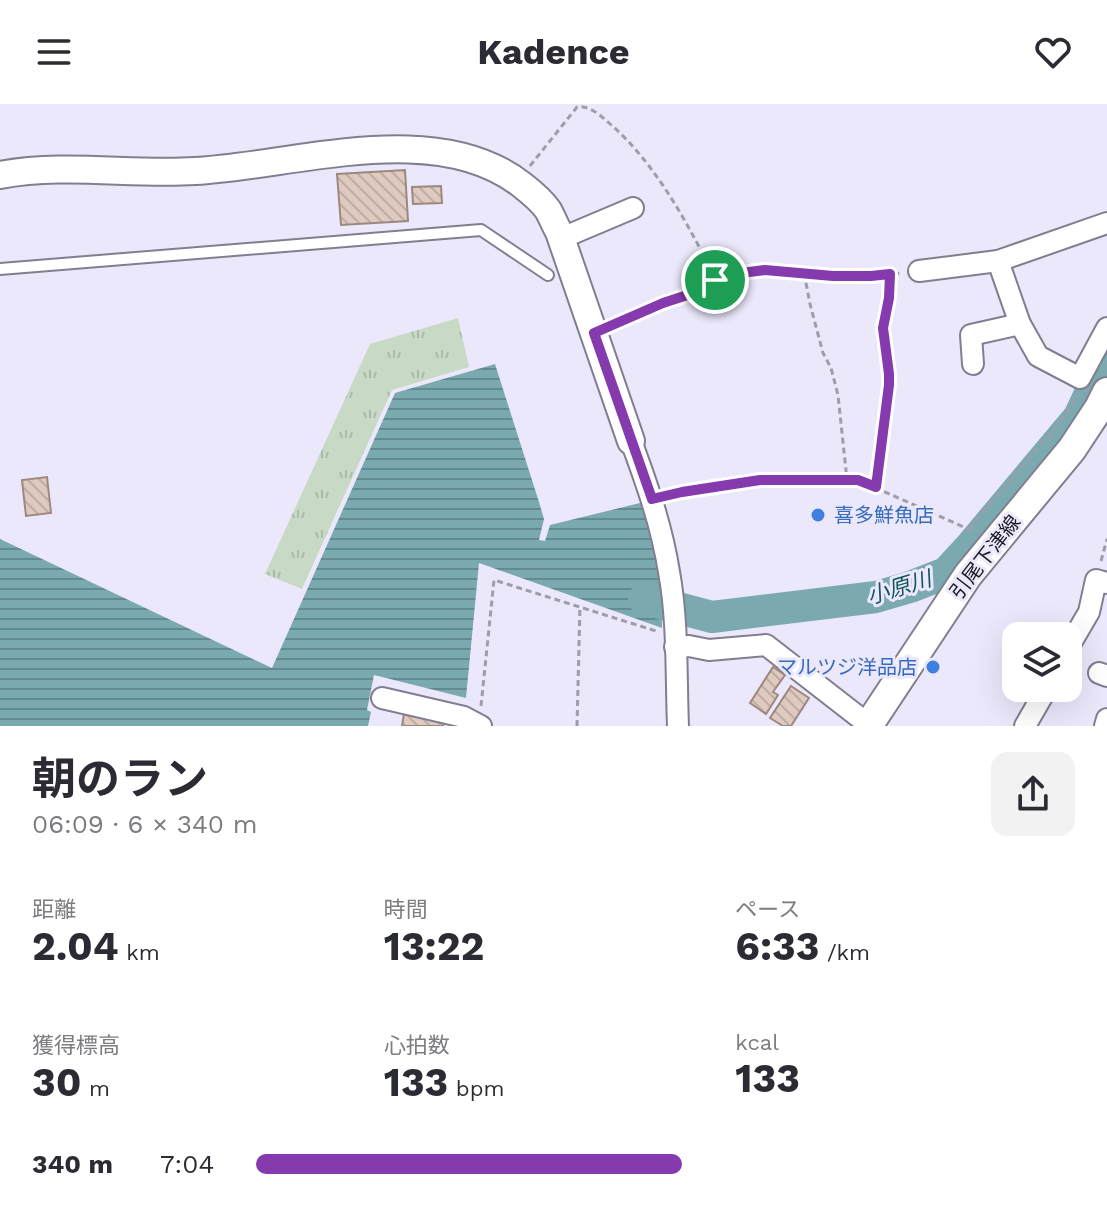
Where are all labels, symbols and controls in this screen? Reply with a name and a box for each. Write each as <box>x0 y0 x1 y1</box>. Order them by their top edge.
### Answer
icon: menu <box>32 30 76 74</box>
icon: heart <box>1031 30 1075 74</box>
text: Kadence <box>477 31 630 73</box>
pin <box>681 246 749 314</box>
icon: arrive <box>693 258 737 302</box>
place label: 喜多鮮魚店 <box>834 503 934 527</box>
marker: 喜多鮮魚店 <box>809 506 827 524</box>
street label: 引尾下津線 <box>945 510 1025 604</box>
water label: 小原川 <box>864 565 936 609</box>
map controls <box>1002 622 1082 702</box>
button: layers <box>1002 622 1082 702</box>
place label: マルツジ洋品店 <box>777 655 917 679</box>
marker: マルツジ洋品店 <box>924 658 942 676</box>
button: share <box>991 752 1075 836</box>
text: 朝のラン <box>32 753 208 805</box>
text: 06:09 · 6 × 340 m <box>32 809 258 839</box>
text: 距離 <box>32 897 76 922</box>
text: 時間 <box>384 897 428 922</box>
text: ペース <box>735 897 800 922</box>
text: 2.04 <box>32 923 119 970</box>
text: 13:22 <box>384 923 484 970</box>
text: 6:33 <box>735 923 820 970</box>
text: km <box>119 940 160 965</box>
text: /km <box>820 940 870 965</box>
text: kcal <box>735 1030 779 1055</box>
text: 獲得標高 <box>32 1033 120 1058</box>
text: 心拍数 <box>384 1033 450 1058</box>
text: 133 <box>735 1055 800 1102</box>
text: 30 <box>32 1059 81 1106</box>
text: 133 <box>384 1059 448 1106</box>
text: m <box>81 1076 110 1101</box>
text: bpm <box>448 1076 504 1101</box>
text: 340 m <box>32 1149 113 1179</box>
text: 7:04 <box>160 1149 214 1179</box>

